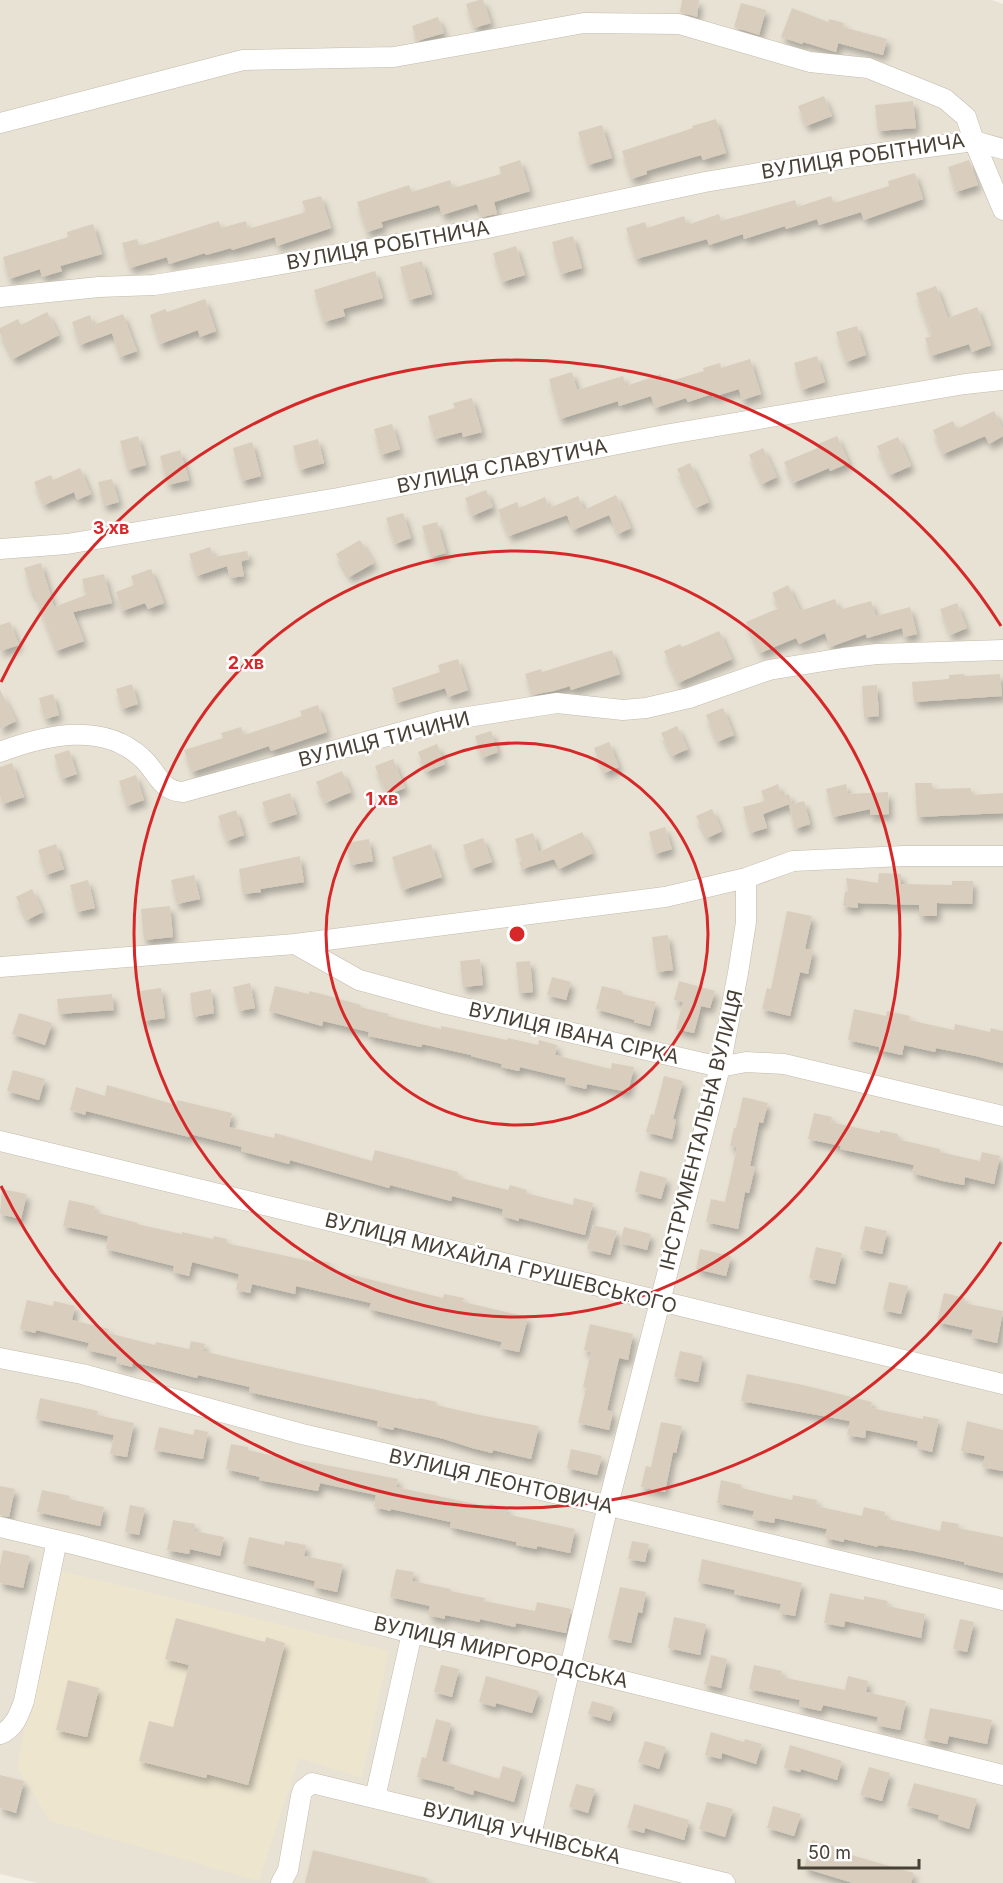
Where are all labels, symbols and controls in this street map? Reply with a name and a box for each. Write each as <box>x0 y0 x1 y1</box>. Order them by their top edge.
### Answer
street label: ВУЛИЦЯ РОБІТНИЧА <box>760 128 967 184</box>
street label: ВУЛИЦЯ РОБІТНИЧА <box>285 215 492 275</box>
street label: ВУЛИЦЯ СЛАВУТИЧА <box>395 434 609 498</box>
text: 3 хв <box>93 517 129 538</box>
text: 2 хв <box>228 652 264 673</box>
street label: ВУЛИЦЯ ТИЧИНИ <box>296 706 472 772</box>
text: 1 хв <box>366 788 398 809</box>
centre of rings <box>507 924 527 944</box>
street label: ІНСТРУМЕНТАЛЬНА ВУЛИЦЯ <box>654 987 748 1273</box>
street label: ВУЛИЦЯ ІВАНА СІРКА <box>466 997 682 1069</box>
street label: ВУЛИЦЯ МИХАЙЛА ГРУШЕВСЬКОГО <box>323 1207 680 1318</box>
street label: ВУЛИЦЯ ЛЕОНТОВИЧА <box>387 1444 616 1519</box>
street label: ВУЛИЦЯ МИРГОРОДСЬКА <box>372 1611 631 1693</box>
street label: ВУЛИЦЯ УЧНІВСЬКА <box>420 1797 624 1869</box>
scale bar <box>799 1832 919 1870</box>
text: 50 m <box>808 1842 851 1863</box>

